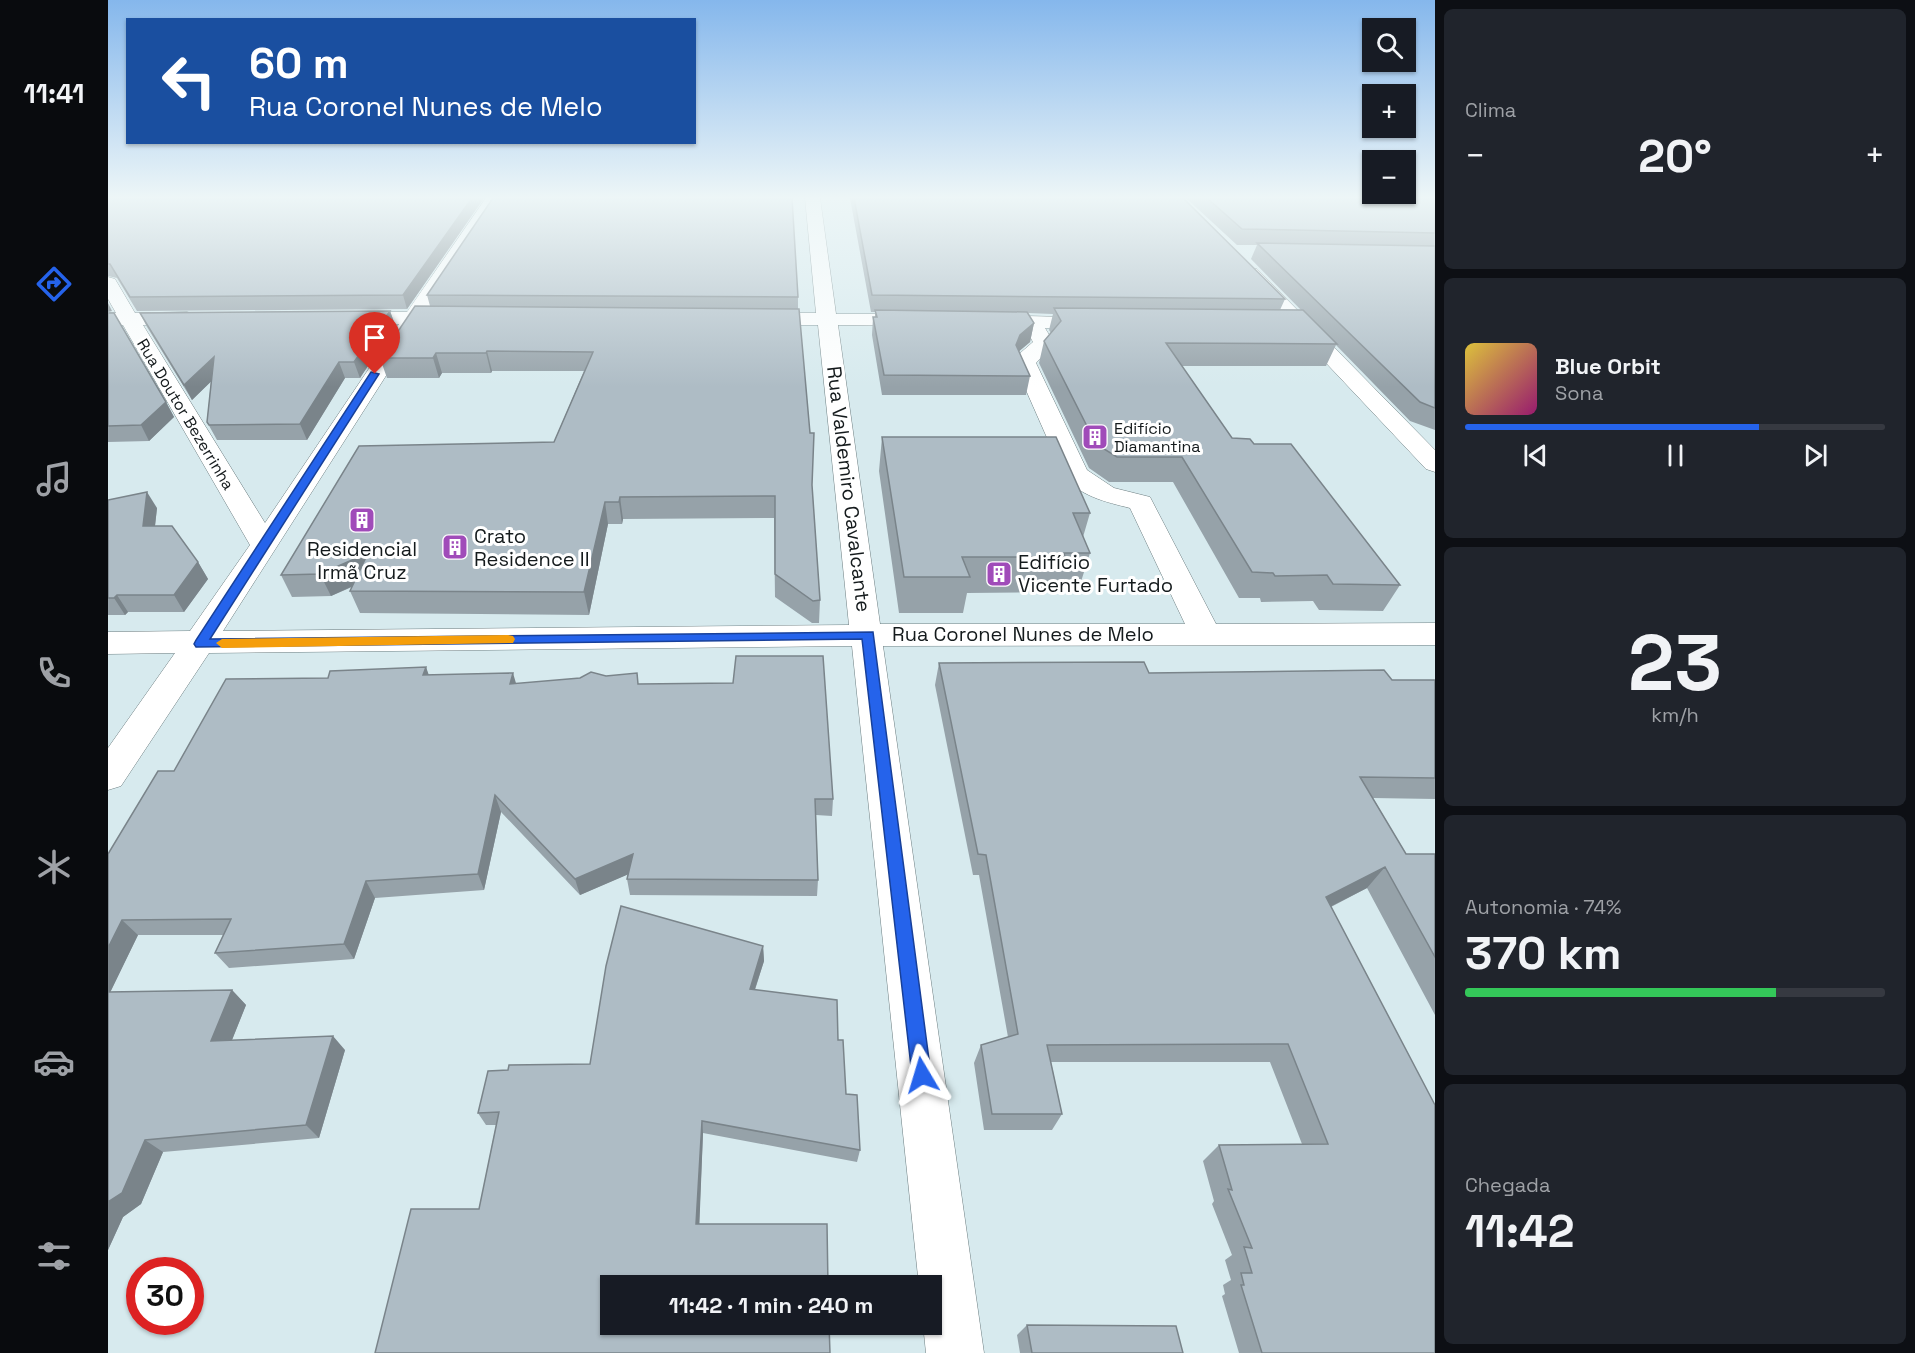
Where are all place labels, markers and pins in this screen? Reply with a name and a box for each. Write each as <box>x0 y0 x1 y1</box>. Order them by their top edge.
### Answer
pin <box>349 312 400 374</box>
place label: Edifício Diamantina <box>1114 418 1201 457</box>
building icon: Edifício Diamantina <box>1080 422 1110 452</box>
building icon: Residencial Irmã Cruz <box>347 505 377 535</box>
place label: Crato Residence II <box>474 523 590 572</box>
building icon: Crato Residence II <box>440 532 470 562</box>
place label: Residencial Irmã Cruz <box>307 536 417 585</box>
place label: Edifício Vicente Furtado <box>1018 549 1173 598</box>
building icon: Edifício Vicente Furtado <box>984 559 1014 589</box>

